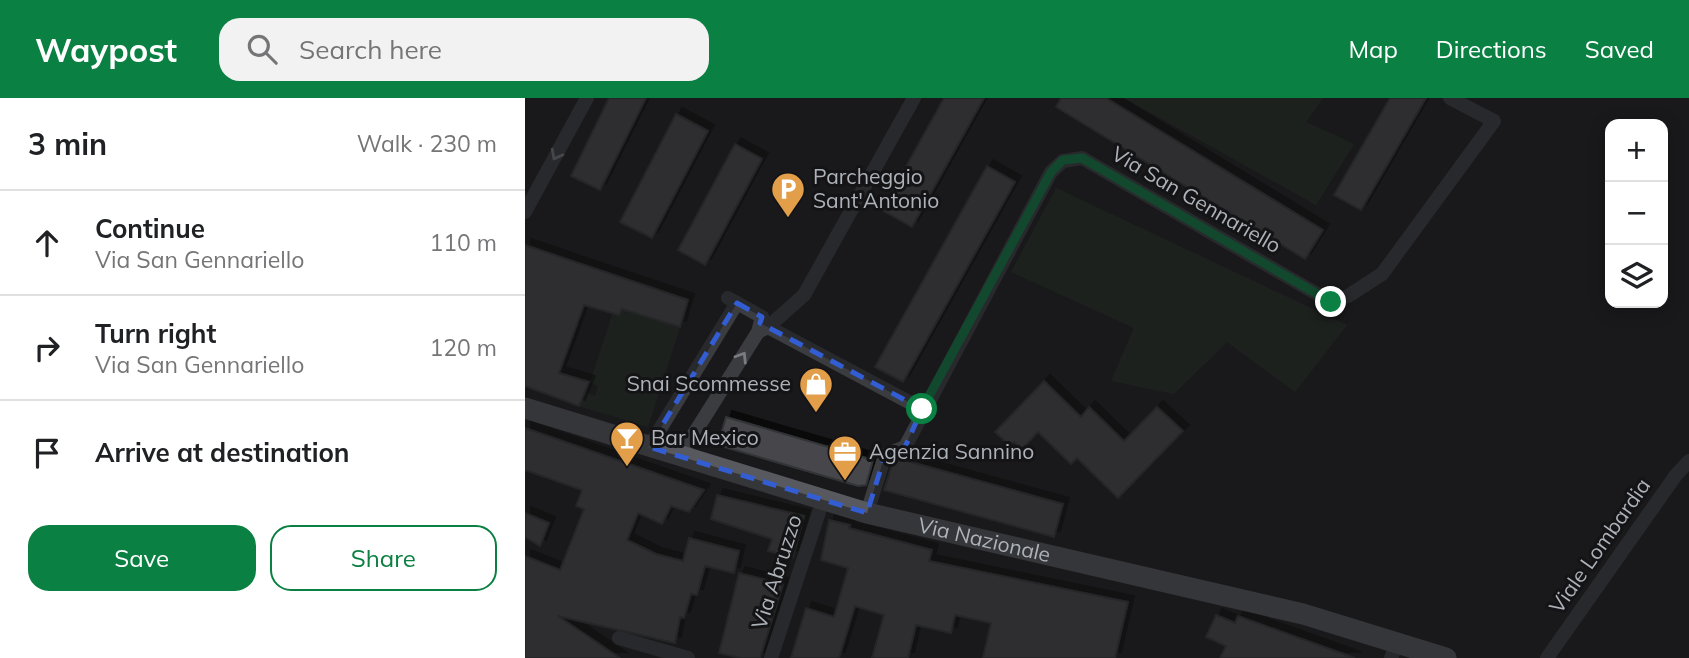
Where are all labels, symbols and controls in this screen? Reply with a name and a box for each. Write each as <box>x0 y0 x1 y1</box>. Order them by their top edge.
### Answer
search box <box>219 18 709 81</box>
text: Waypost <box>35 29 177 70</box>
icon: search <box>243 30 281 68</box>
text: Search here <box>299 33 442 66</box>
text: Map <box>1348 34 1398 64</box>
text: Directions <box>1436 34 1547 64</box>
text: Saved <box>1585 34 1654 64</box>
map controls <box>1605 119 1668 308</box>
button: + <box>1605 119 1668 182</box>
text: 3 min <box>28 125 107 163</box>
text: Walk · 230 m <box>357 129 497 158</box>
street label: Via San Gennariello <box>1107 140 1286 258</box>
one-way arrow <box>551 148 564 160</box>
place label: Parcheggio Sant'Antonio <box>813 163 939 213</box>
parking icon: Parcheggio Sant'Antonio <box>769 170 807 219</box>
button: − <box>1605 182 1668 245</box>
text: Continue <box>95 212 205 245</box>
icon: ahead <box>28 224 66 262</box>
text: 110 m <box>429 228 497 257</box>
text: Via San Gennariello <box>95 245 304 274</box>
button: layers <box>1605 245 1668 308</box>
route end <box>1315 286 1346 317</box>
text: Turn right <box>95 317 216 350</box>
icon: right <box>28 329 66 367</box>
text: 120 m <box>429 333 497 362</box>
text: Via San Gennariello <box>95 350 304 379</box>
one-way arrow <box>734 351 747 364</box>
shop icon: Snai Scommesse <box>797 365 835 414</box>
place label: Snai Scommesse <box>627 370 791 396</box>
route start <box>906 393 937 424</box>
bar icon: Bar Mexico <box>608 419 646 468</box>
place label: Bar Mexico <box>651 424 759 450</box>
office icon: Agenzia Sannino <box>826 433 864 482</box>
icon: arrive <box>28 434 66 472</box>
text: Arrive at destination <box>95 436 350 469</box>
place label: Agenzia Sannino <box>869 438 1034 464</box>
street label: Viale Lombardia <box>1543 473 1655 618</box>
street label: Via Abruzzo <box>745 511 807 632</box>
street label: Via Nazionale <box>916 511 1053 567</box>
button: Save <box>28 525 256 591</box>
button: Share <box>270 525 497 591</box>

